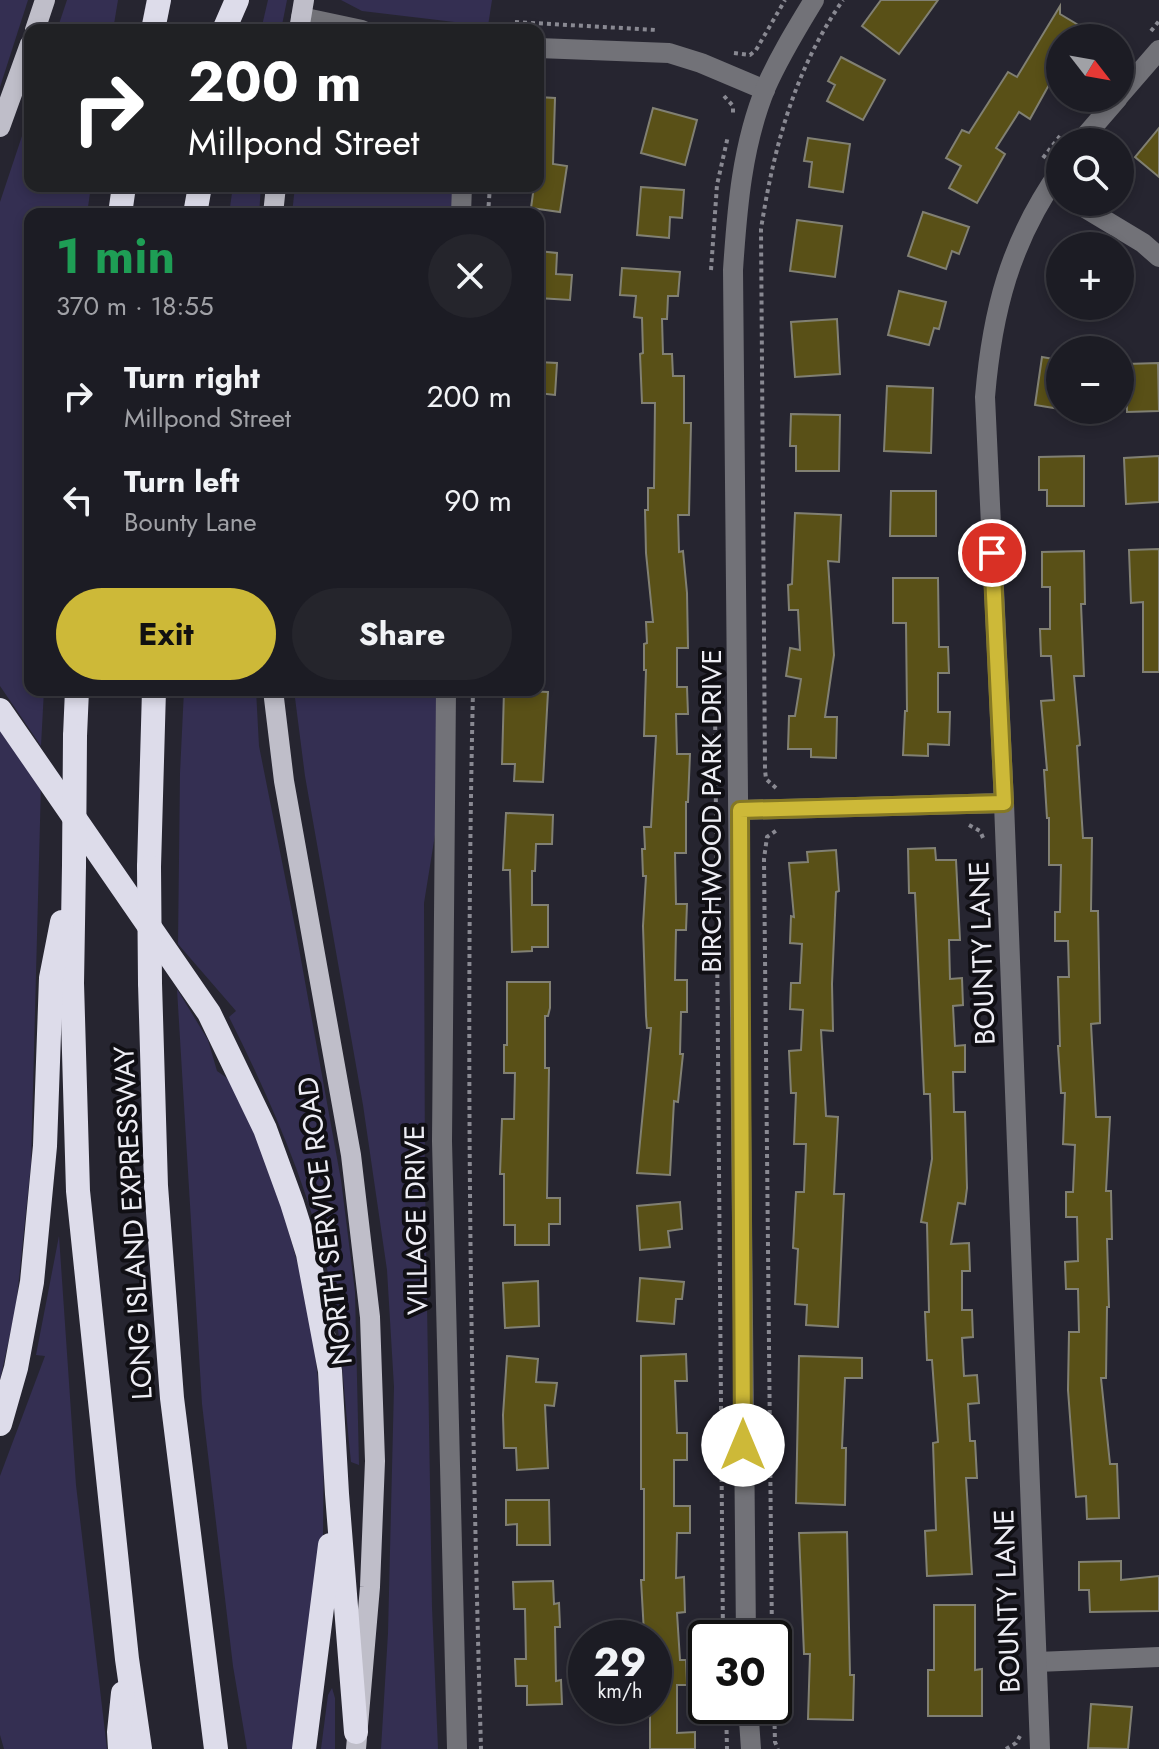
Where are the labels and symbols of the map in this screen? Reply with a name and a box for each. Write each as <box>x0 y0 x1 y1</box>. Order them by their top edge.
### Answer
north arrow <box>1046 24 1134 112</box>
pin <box>958 519 1026 587</box>
street label: BIRCHWOOD PARK DRIVE <box>691 649 732 973</box>
street label: BOUNTY LANE <box>958 860 1006 1046</box>
street label: LONG ISLAND EXPRESSWAY <box>103 1045 163 1401</box>
street label: NORTH SERVICE ROAD <box>287 1074 363 1368</box>
street label: VILLAGE DRIVE <box>394 1125 438 1315</box>
position arrow <box>701 1403 785 1487</box>
street label: BOUNTY LANE <box>983 1508 1031 1694</box>
speed limit sign: 30 <box>688 1620 792 1724</box>

